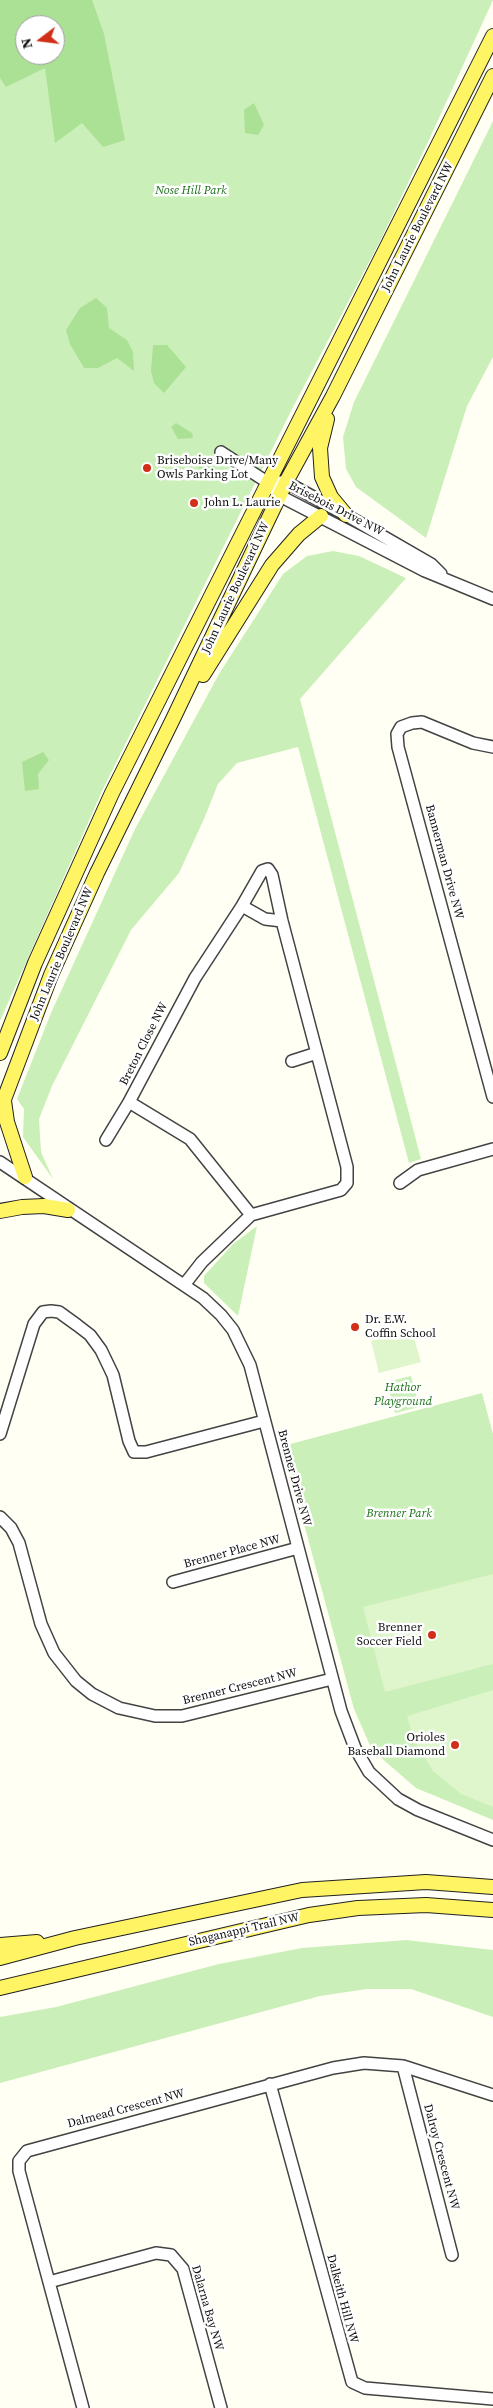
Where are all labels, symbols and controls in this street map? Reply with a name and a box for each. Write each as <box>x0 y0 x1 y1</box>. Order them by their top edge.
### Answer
north arrow <box>15 15 65 65</box>
text: N <box>15 36 37 51</box>
street label: John Laurie Boulevard NW <box>379 160 457 294</box>
park label: Nose Hill Park <box>155 184 227 198</box>
place label: Briseboise Drive/Many Owls Parking Lot <box>157 454 278 482</box>
marker: Briseboise Drive/Many Owls Parking Lot <box>141 462 153 474</box>
street label: Brisebois Drive NW <box>286 479 386 539</box>
place label: John L. Laurie <box>204 496 281 510</box>
marker: John L. Laurie <box>188 497 200 509</box>
street label: John Laurie Boulevard NW <box>199 520 273 656</box>
street label: Bannerman Drive NW <box>422 803 466 921</box>
street label: John Laurie Boulevard NW <box>27 885 97 1023</box>
street label: Breton Close NW <box>117 1000 171 1088</box>
place label: Dr. E.W. Coffin School <box>365 1313 436 1341</box>
marker: Dr. E.W. Coffin School <box>349 1321 361 1333</box>
park label: Hathor Playground <box>374 1381 432 1409</box>
street label: Brenner Drive NW <box>274 1428 314 1528</box>
park label: Brenner Park <box>366 1507 432 1521</box>
street label: Brenner Place NW <box>182 1532 282 1572</box>
place label: Brenner Soccer Field <box>357 1621 422 1649</box>
marker: Brenner Soccer Field <box>426 1629 438 1641</box>
street label: Brenner Crescent NW <box>181 1666 299 1708</box>
place label: Orioles Baseball Diamond <box>348 1731 445 1759</box>
marker: Orioles Baseball Diamond <box>449 1739 461 1751</box>
street label: Shaganappi Trail NW <box>187 1910 301 1950</box>
street label: Dalmead Crescent NW <box>66 2086 186 2132</box>
street label: Dalroy Crescent NW <box>420 2103 462 2211</box>
street label: Dalkeith Hill NW <box>323 2253 361 2345</box>
street label: Dalarna Bay NW <box>188 2264 226 2352</box>

